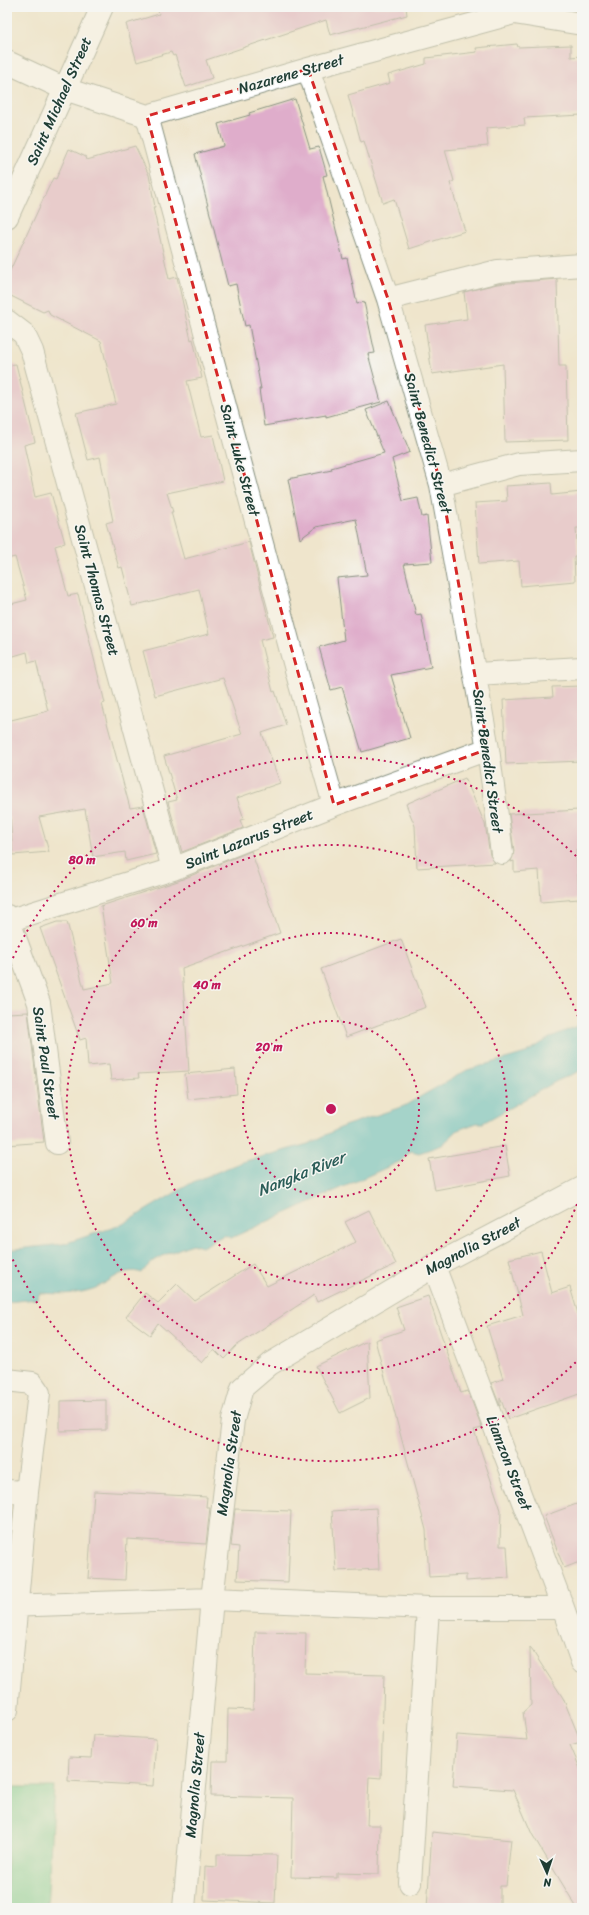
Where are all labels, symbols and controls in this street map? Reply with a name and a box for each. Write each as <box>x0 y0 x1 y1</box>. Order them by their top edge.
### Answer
street label: Saint Michael Street <box>19 32 99 170</box>
street label: Nazarene Street <box>235 46 348 101</box>
street label: Saint Benedict Street <box>397 369 460 518</box>
street label: Saint Luke Street <box>212 401 268 520</box>
street label: Saint Thomas Street <box>67 521 127 659</box>
street label: Saint Benedict Street <box>465 687 511 836</box>
street label: Saint Lazarus Street <box>181 801 318 877</box>
text: 80 m <box>67 849 96 871</box>
text: 60 m <box>130 912 158 934</box>
text: 40 m <box>192 974 221 996</box>
street label: Saint Paul Street <box>25 1005 67 1122</box>
text: 20 m <box>255 1036 283 1058</box>
centre of rings <box>324 1102 338 1116</box>
water label: Nangka River <box>253 1141 353 1204</box>
street label: Magnolia Street <box>420 1209 527 1282</box>
street label: Magnolia Street <box>209 1408 249 1517</box>
street label: Liamzon Street <box>479 1412 539 1515</box>
street label: Magnolia Street <box>177 1730 213 1839</box>
north arrow <box>527 1853 567 1893</box>
text: N <box>543 1873 553 1892</box>

